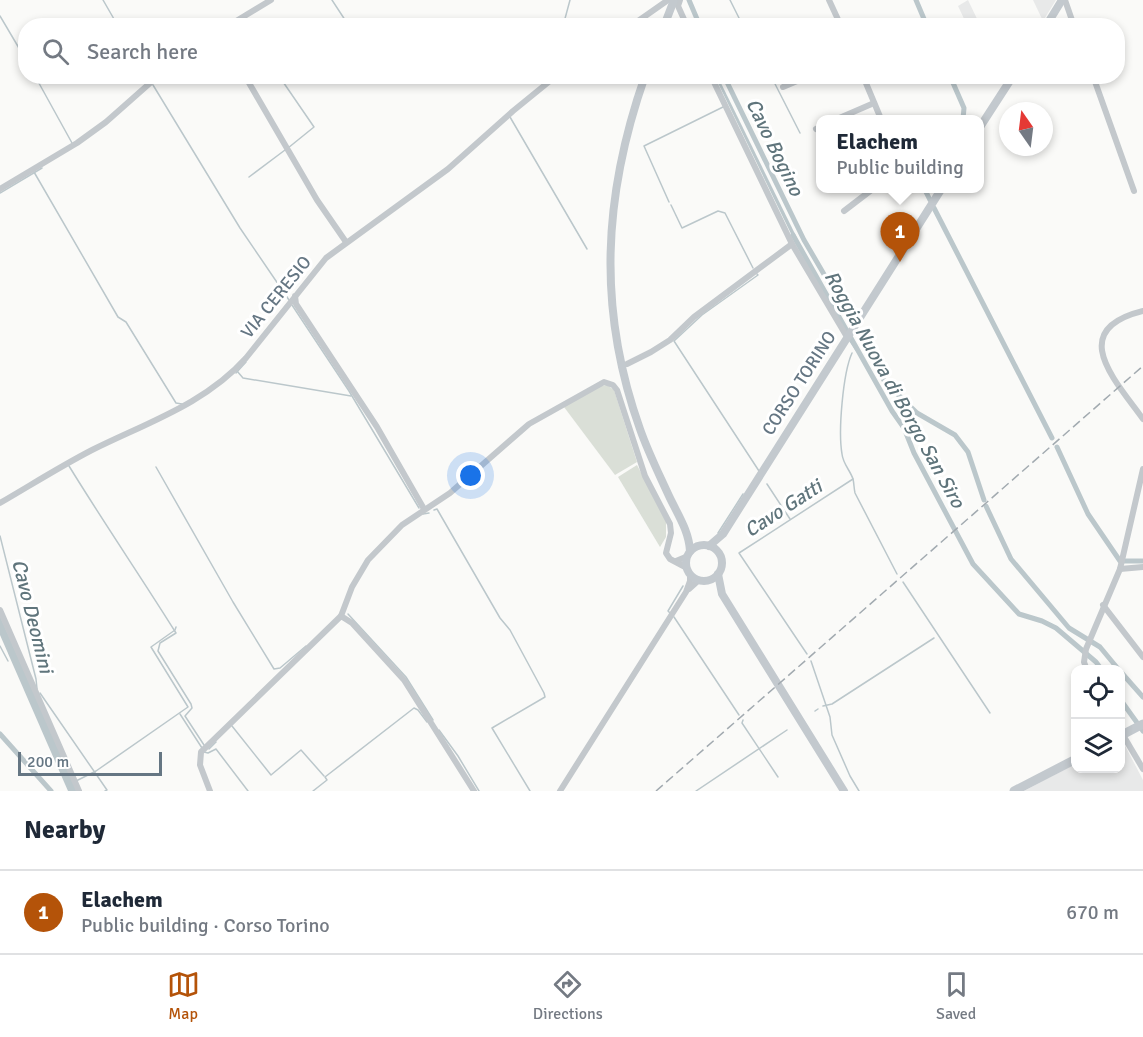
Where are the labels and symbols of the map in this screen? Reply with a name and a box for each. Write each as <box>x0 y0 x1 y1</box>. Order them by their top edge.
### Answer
water label: Cavo Bogino <box>740 94 810 201</box>
north arrow <box>999 102 1053 156</box>
pin: 1 <box>880 212 920 262</box>
street label: VIA CERESIO <box>236 251 316 343</box>
water label: Roggia Nuova di Borgo San Siro <box>819 266 971 514</box>
street label: CORSO TORINO <box>757 327 841 439</box>
your location <box>456 461 485 490</box>
water label: Cavo Gatti <box>740 473 828 543</box>
water label: Cavo Deomini <box>6 557 59 677</box>
scale bar <box>18 749 162 776</box>

